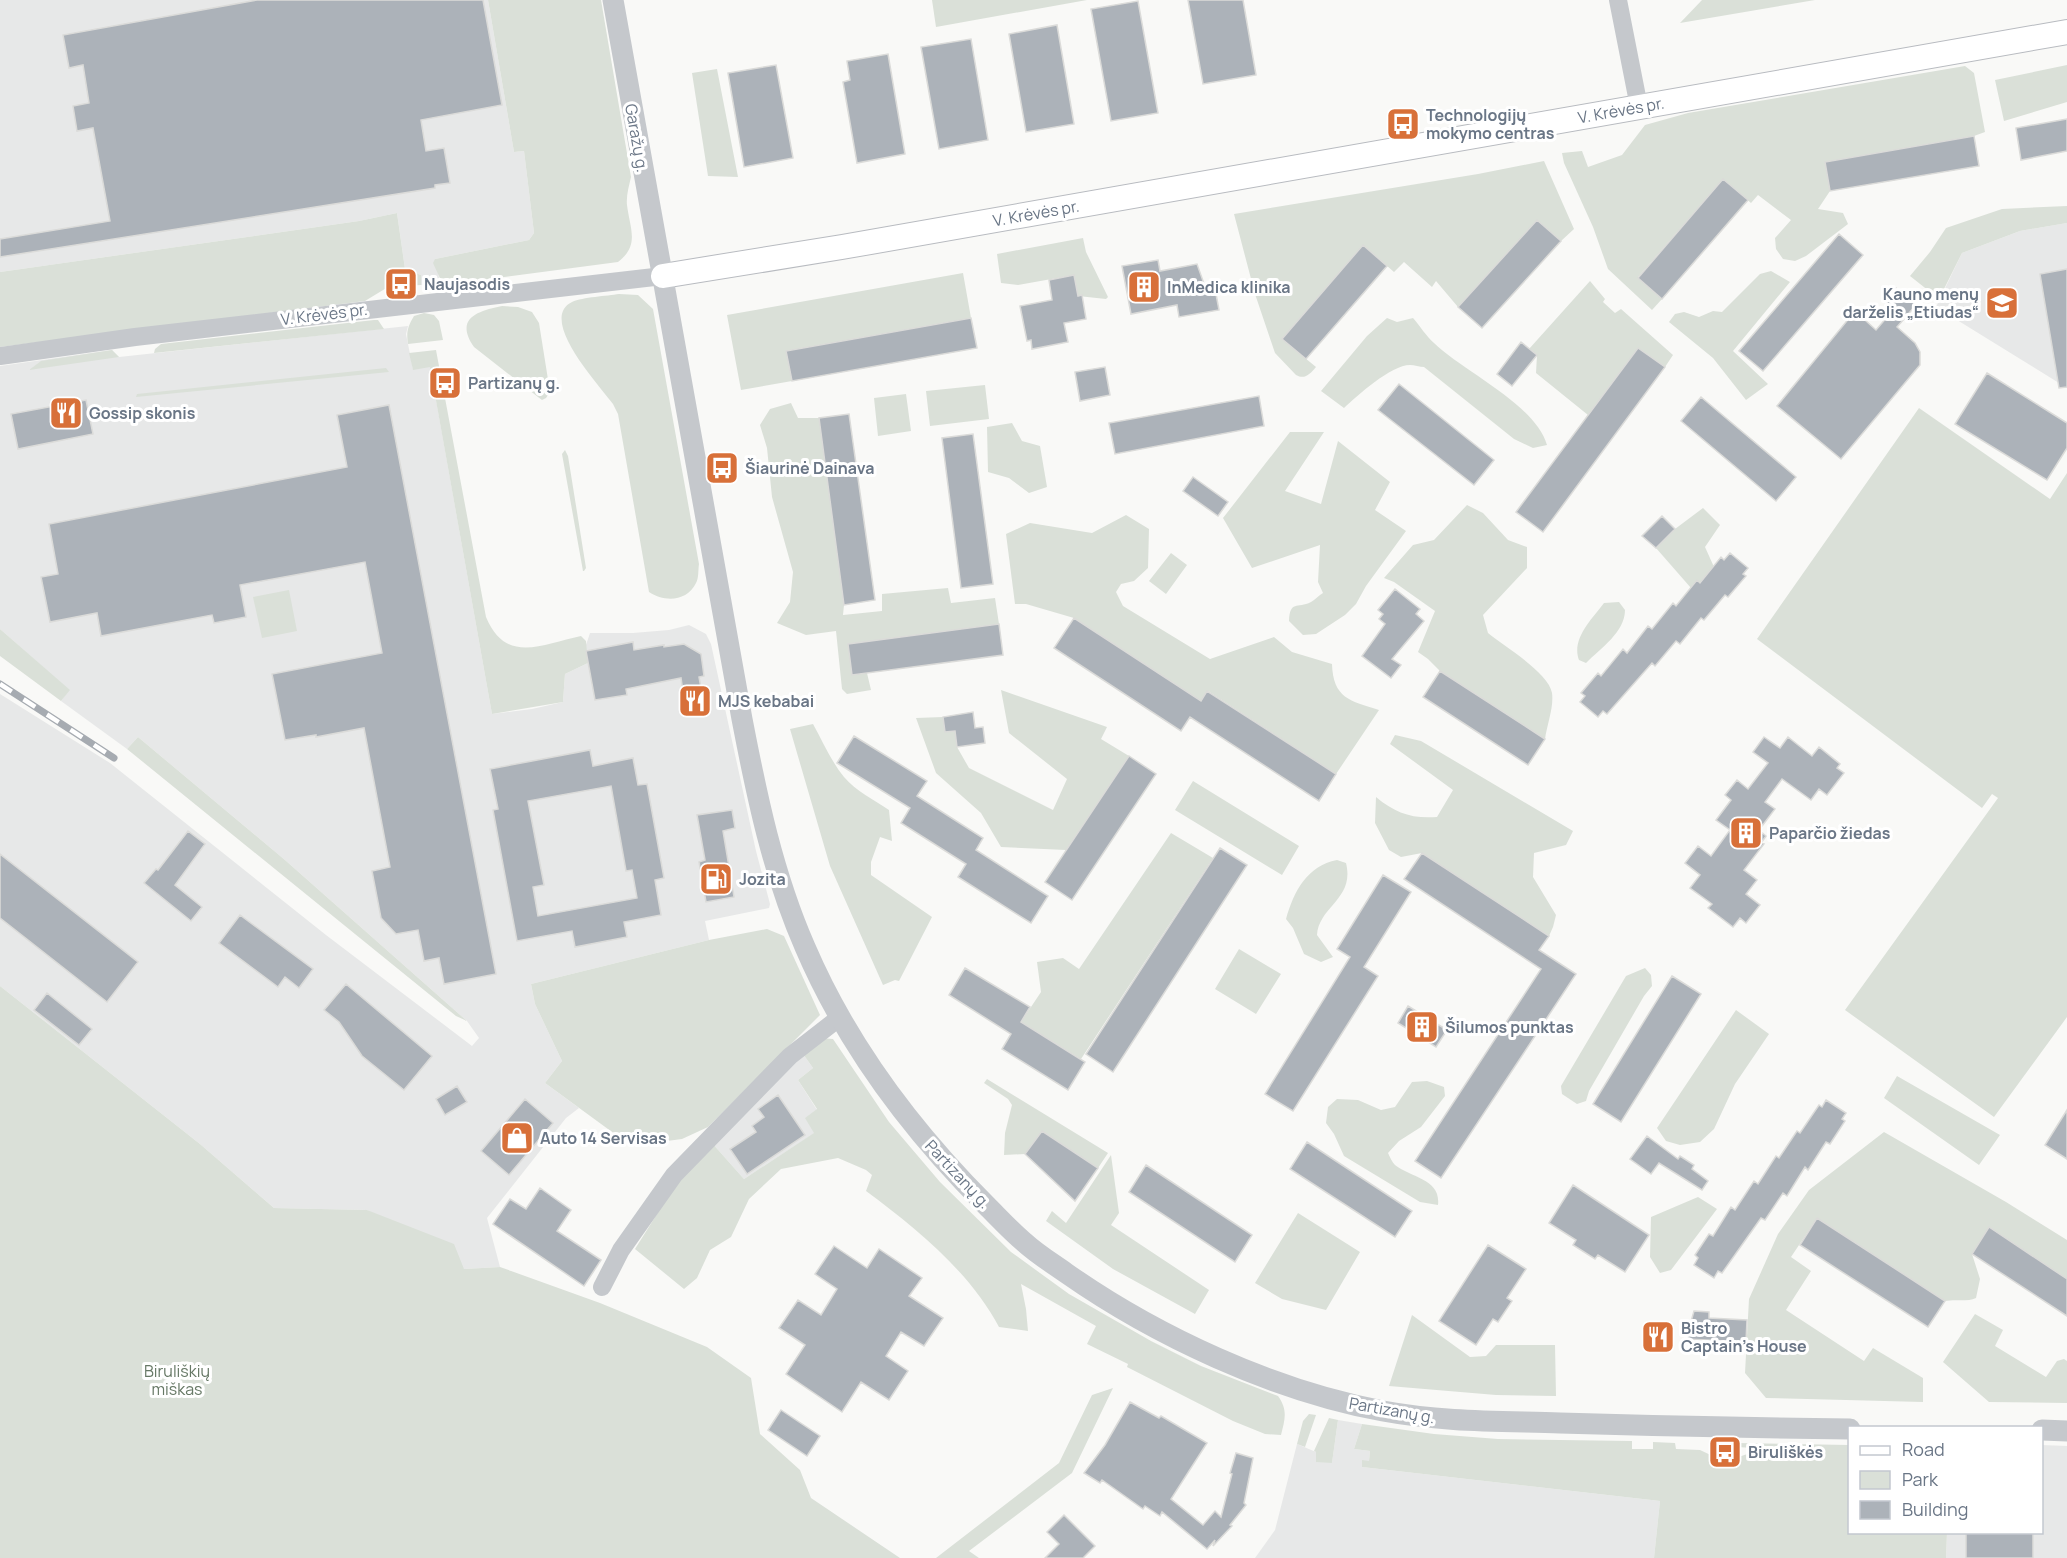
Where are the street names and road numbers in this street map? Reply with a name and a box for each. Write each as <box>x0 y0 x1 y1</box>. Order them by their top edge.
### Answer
street label: V. Krėvės pr. <box>1576 92 1666 128</box>
street label: Garažų g. <box>620 102 654 174</box>
street label: V. Krėvės pr. <box>991 195 1081 231</box>
street label: V. Krėvės pr. <box>279 298 369 330</box>
street label: Partizanų g. <box>920 1135 996 1213</box>
street label: Partizanų g. <box>1347 1392 1437 1428</box>

